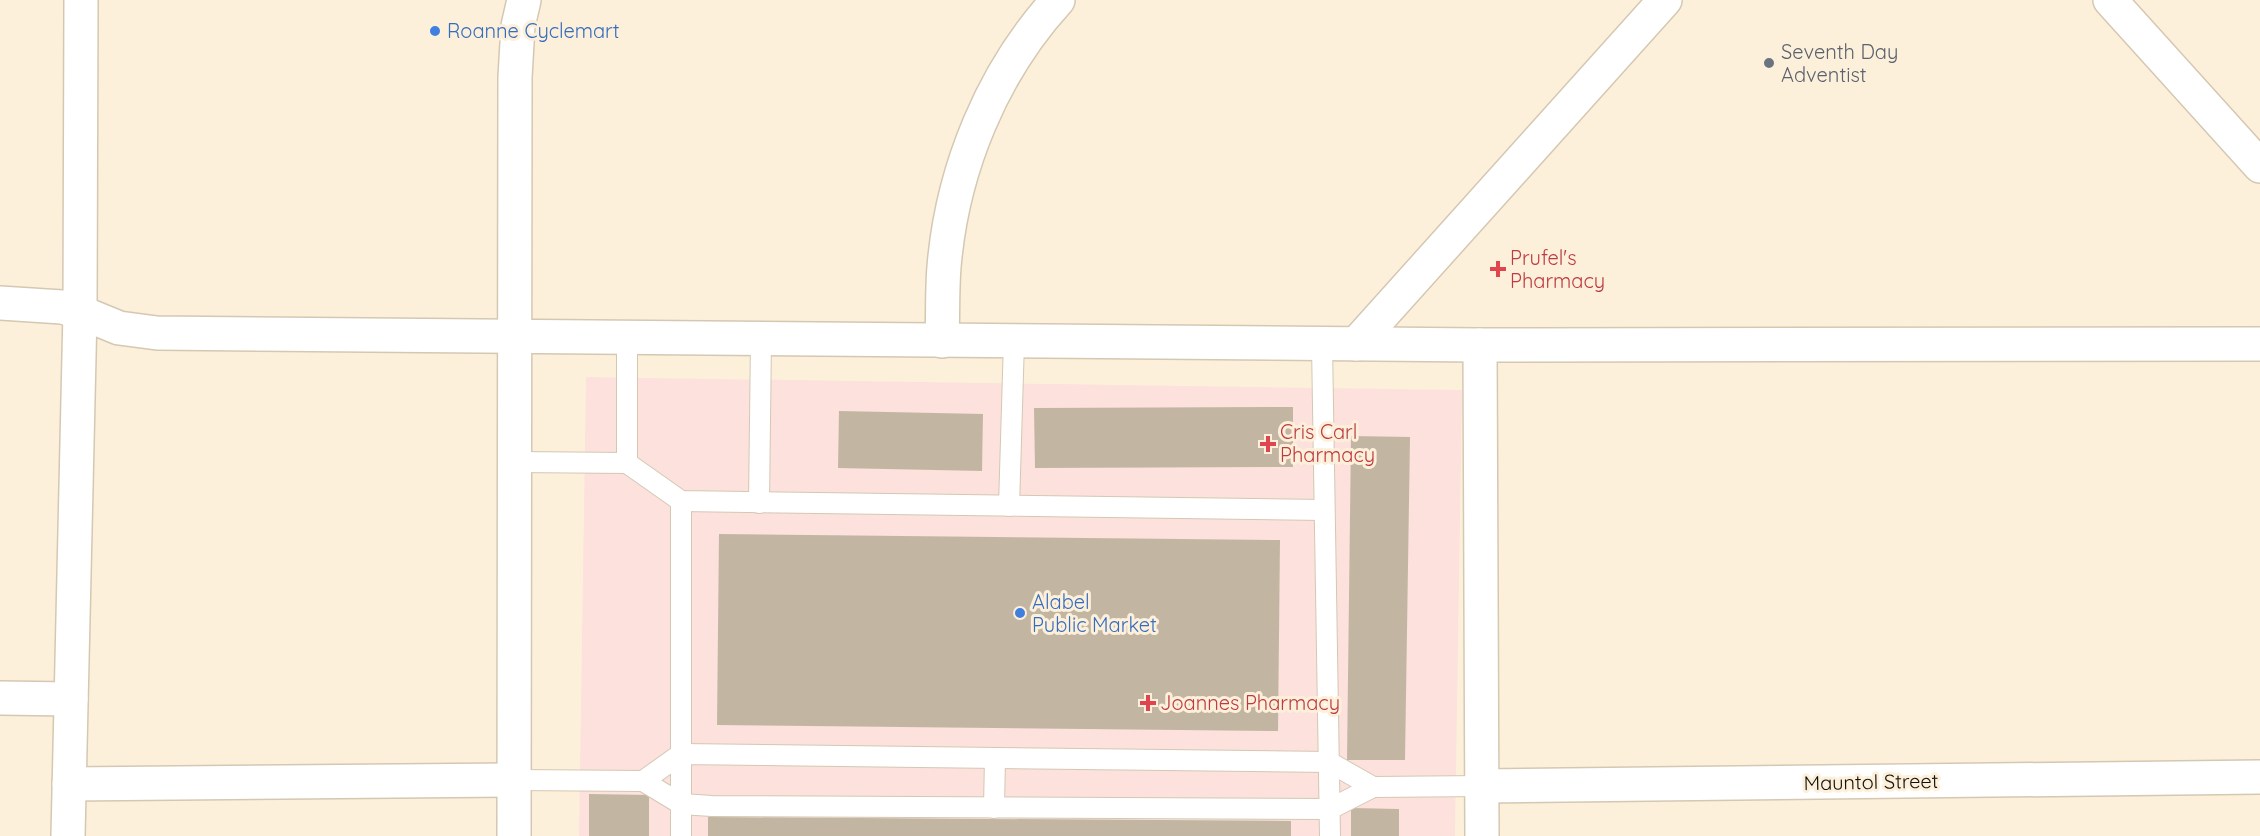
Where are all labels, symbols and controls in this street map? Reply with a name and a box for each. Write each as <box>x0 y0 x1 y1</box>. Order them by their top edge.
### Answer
place label: Roanne Cyclemart <box>447 18 620 43</box>
marker: Roanne Cyclemart <box>428 24 442 38</box>
place label: Seventh Day Adventist <box>1781 39 1898 87</box>
marker: Seventh Day Adventist <box>1762 56 1776 70</box>
place label: Prufel's Pharmacy <box>1510 245 1605 293</box>
marker: Prufel's Pharmacy <box>1491 262 1505 276</box>
place label: Cris Carl Pharmacy <box>1280 419 1375 467</box>
marker: Cris Carl Pharmacy <box>1261 437 1275 451</box>
place label: Alabel Public Market <box>1032 589 1157 637</box>
marker: Alabel Public Market <box>1013 606 1027 620</box>
place label: Joannes Pharmacy <box>1160 690 1340 715</box>
marker: Joannes Pharmacy <box>1141 696 1155 710</box>
street label: Mauntol Street <box>1803 768 1939 795</box>

